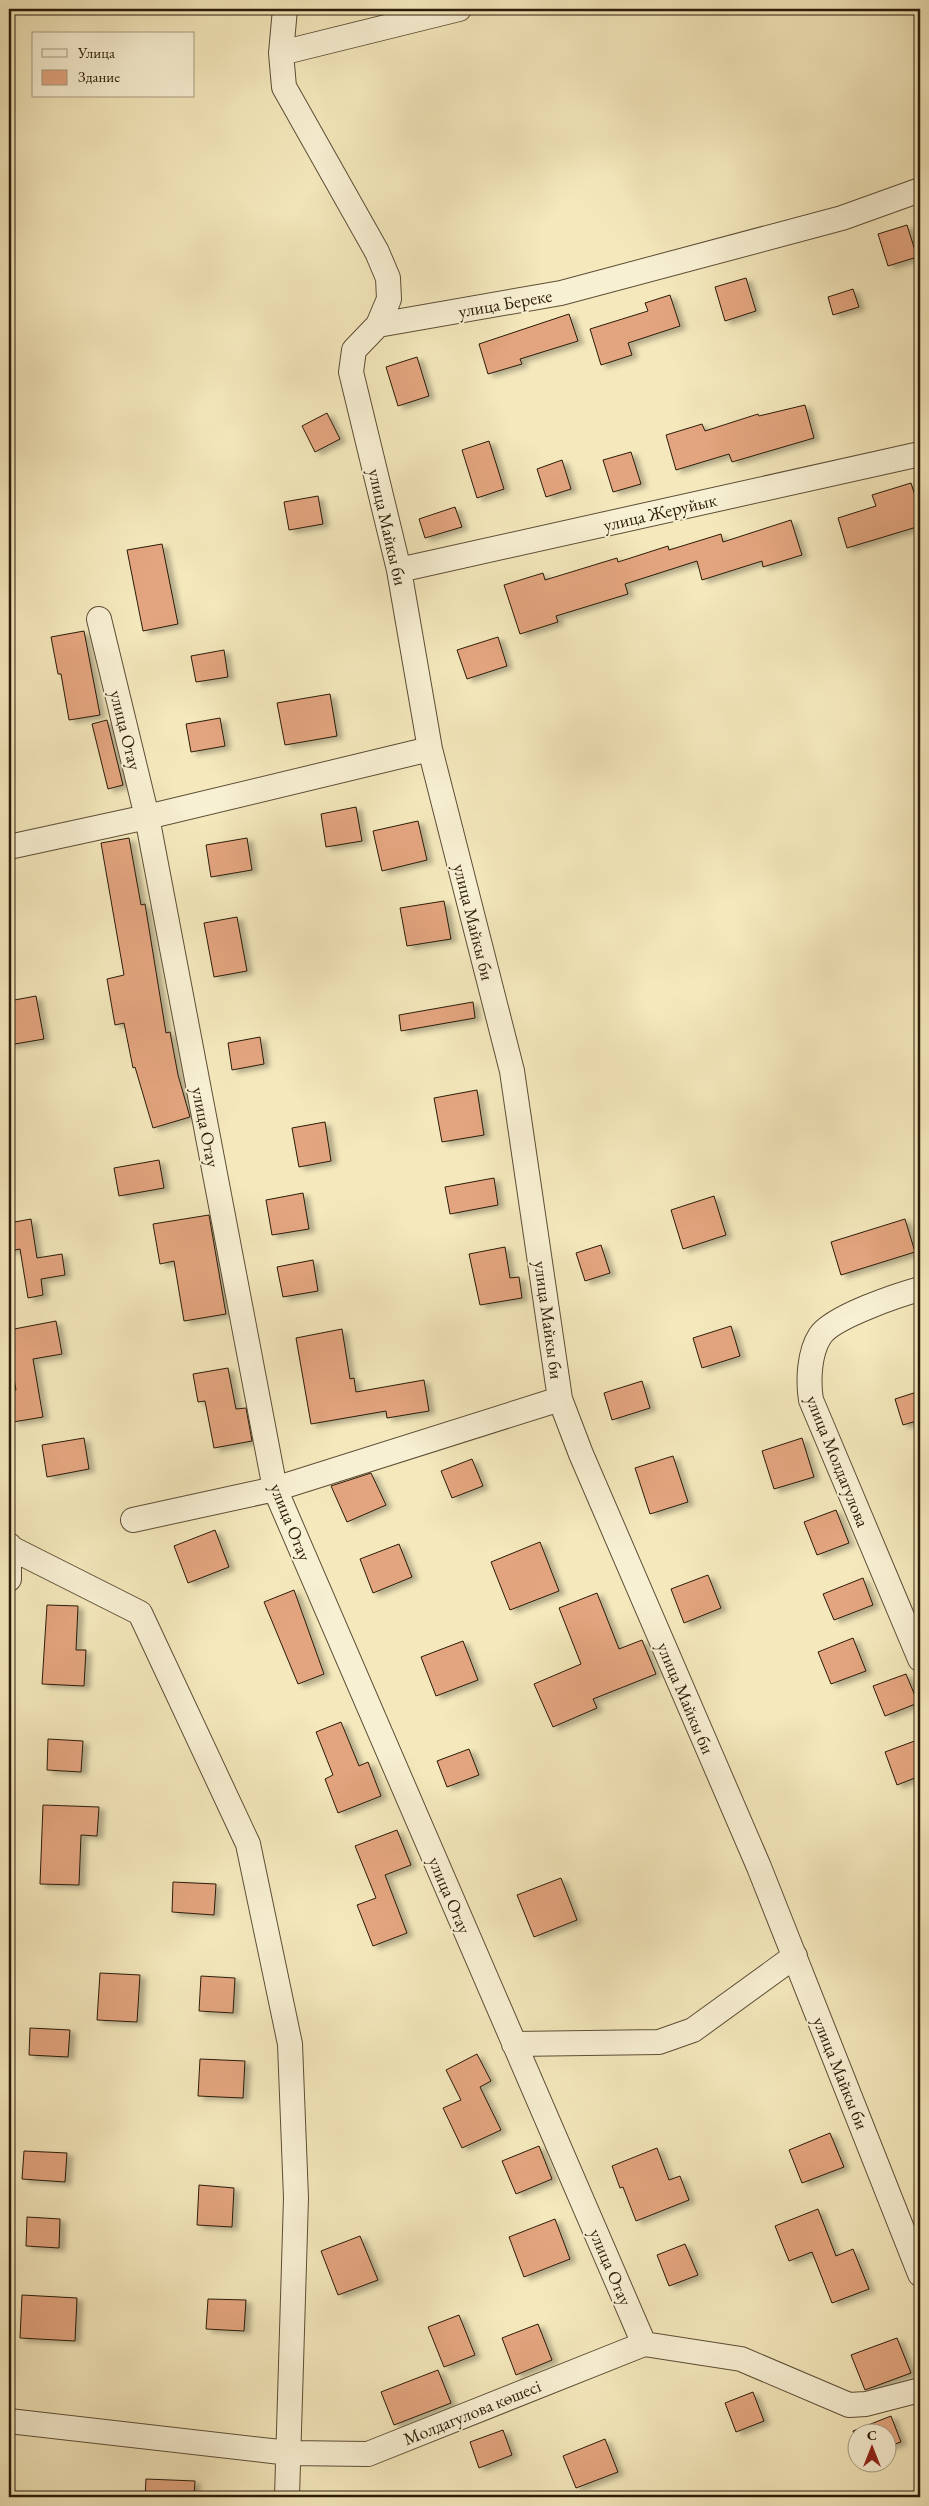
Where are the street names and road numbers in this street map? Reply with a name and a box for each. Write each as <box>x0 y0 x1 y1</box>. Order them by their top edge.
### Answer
street label: улица Береке <box>456 283 554 323</box>
street label: улица Майкы би <box>363 466 413 588</box>
street label: улица Жеруйык <box>601 488 719 536</box>
street label: улица Отау <box>105 688 147 772</box>
street label: улица Майкы би <box>448 861 500 983</box>
street label: улица Отау <box>187 1085 225 1169</box>
street label: улица Майкы би <box>529 1259 569 1381</box>
street label: улица Молдагулова <box>801 1392 875 1531</box>
street label: улица Отау <box>265 1480 317 1564</box>
street label: улица Майкы би <box>652 1639 720 1758</box>
street label: улица Отау <box>423 1853 477 1937</box>
street label: улица Майкы би <box>808 2013 874 2133</box>
street label: улица Отау <box>584 2225 638 2309</box>
street label: Молдагулова көшесі <box>400 2374 545 2450</box>

